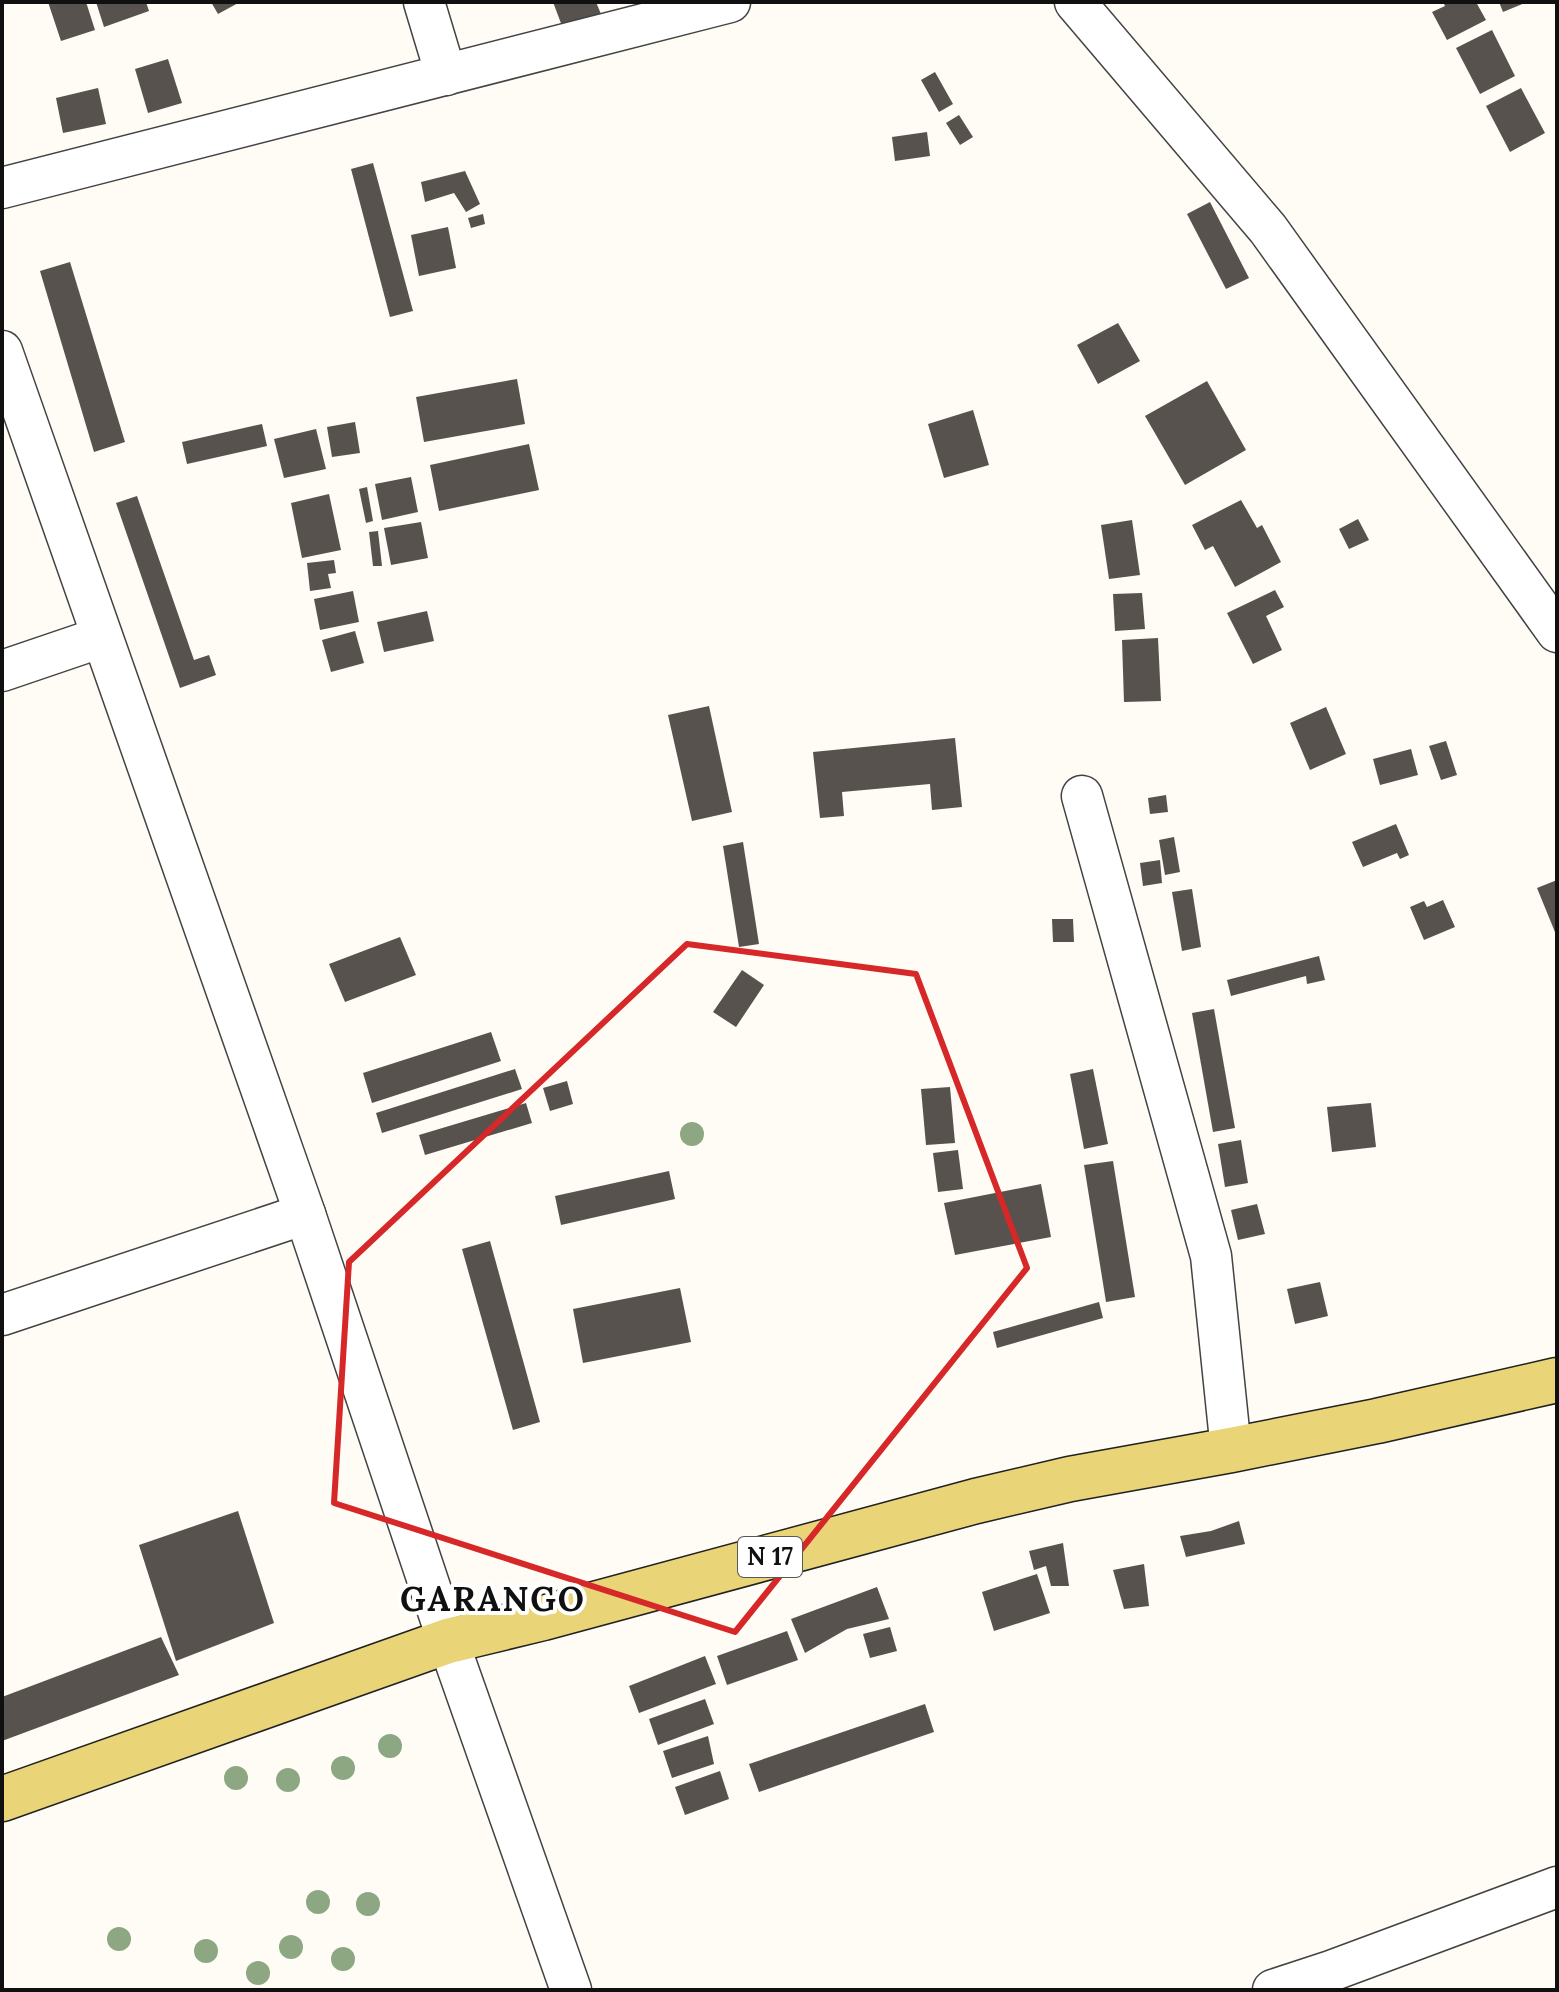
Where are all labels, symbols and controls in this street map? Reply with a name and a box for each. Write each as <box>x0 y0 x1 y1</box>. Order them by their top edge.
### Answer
road number: N 17 <box>738 1537 802 1577</box>
district label: GARANGO <box>400 1577 586 1620</box>

